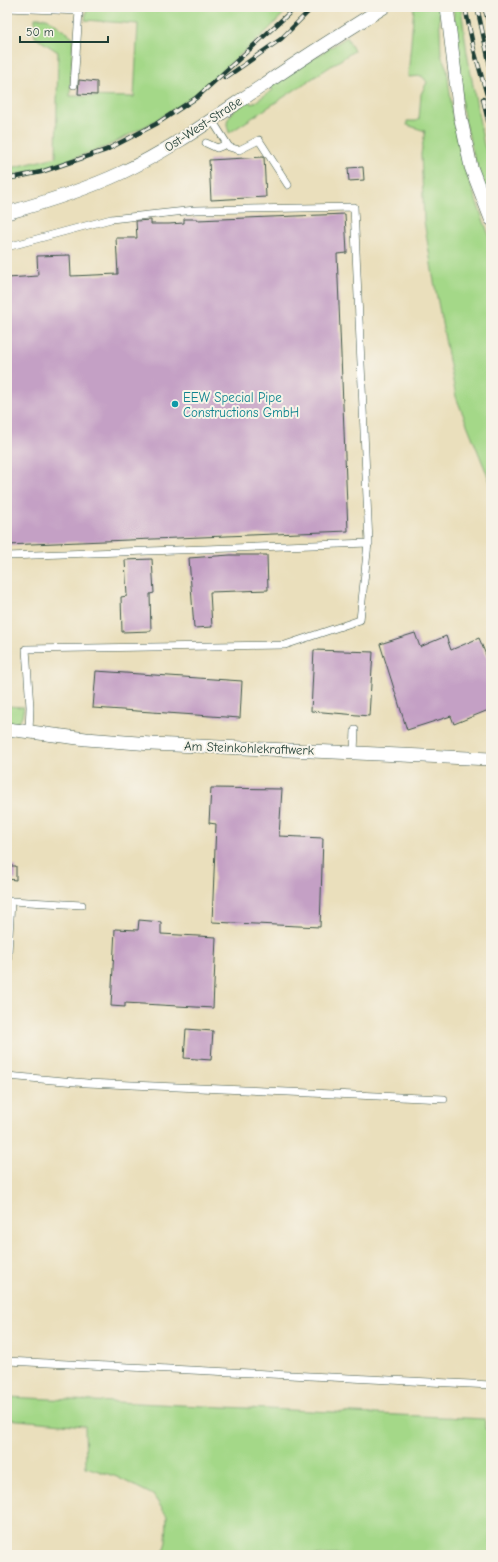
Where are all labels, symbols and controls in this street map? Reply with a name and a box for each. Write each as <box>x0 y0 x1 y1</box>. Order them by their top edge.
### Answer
scale bar <box>20 18 108 44</box>
text: 50 m <box>26 25 54 39</box>
street label: Ost-West-Straße <box>161 93 245 155</box>
place label: EEW Special Pipe Constructions GmbH <box>183 390 299 420</box>
marker: EEW Special Pipe Constructions GmbH <box>170 399 180 409</box>
street label: Am Steinkohlekraftwerk <box>184 738 315 758</box>

